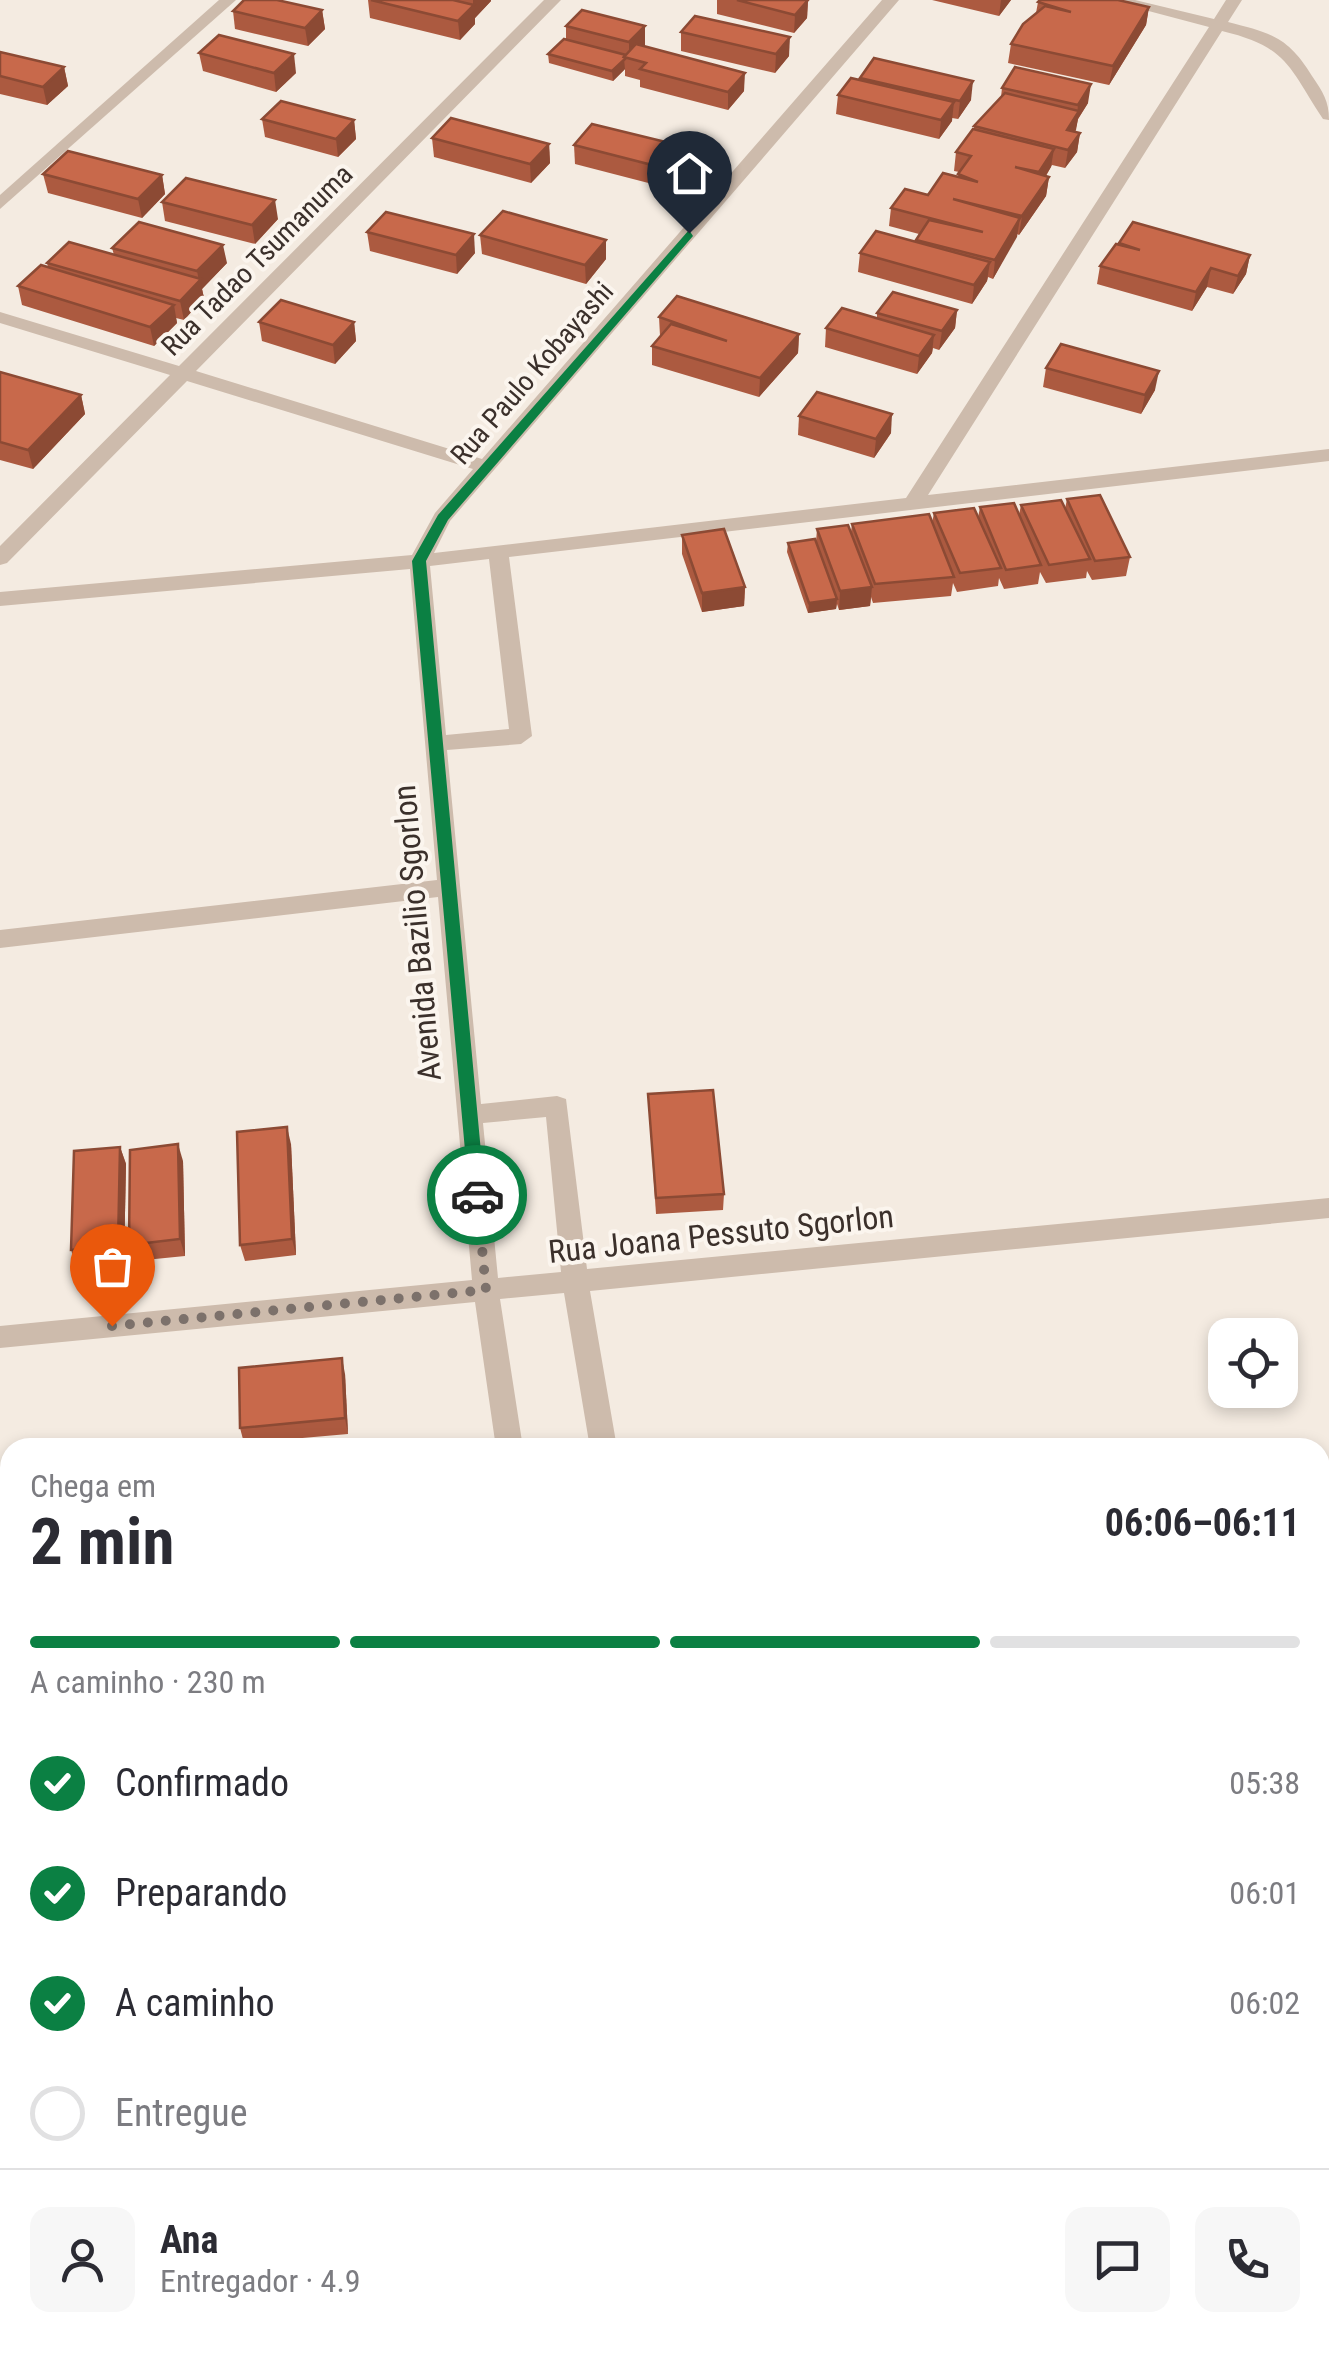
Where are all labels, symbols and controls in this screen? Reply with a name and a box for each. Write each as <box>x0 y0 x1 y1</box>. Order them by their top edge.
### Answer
pin <box>647 131 732 234</box>
icon: home <box>662 146 717 201</box>
street label: Rua Tadao Tsumanuma <box>155 158 359 362</box>
street label: Rua Paulo Kobayashi <box>444 275 620 471</box>
street label: Avenida Bazilio Sgorlon <box>385 783 449 1083</box>
courier <box>427 1145 527 1245</box>
icon: car <box>450 1168 505 1223</box>
street label: Rua Joana Pessuto Sgorlon <box>546 1197 896 1271</box>
pin <box>70 1224 155 1327</box>
icon: bag <box>85 1239 140 1294</box>
map controls <box>1208 1318 1298 1408</box>
button: locate <box>1208 1318 1298 1408</box>
text: Chega em <box>30 1467 156 1505</box>
text: 06:06–06:11 <box>1105 1501 1300 1545</box>
text: 2 min <box>30 1504 174 1580</box>
text: A caminho · 230 m <box>30 1663 266 1701</box>
icon: check <box>30 1756 85 1811</box>
text: Confirmado <box>115 1761 289 1805</box>
text: 05:38 <box>1229 1764 1300 1802</box>
icon: check <box>30 1866 85 1921</box>
text: Preparando <box>115 1871 287 1915</box>
text: 06:01 <box>1229 1874 1300 1912</box>
icon: check <box>30 1976 85 2031</box>
text: A caminho <box>115 1981 275 2025</box>
text: 06:02 <box>1229 1984 1300 2022</box>
text: Entregue <box>115 2091 248 2135</box>
button: person <box>30 2207 135 2312</box>
button: chat <box>1065 2207 1170 2312</box>
button: phone <box>1195 2207 1300 2312</box>
text: Ana <box>160 2218 218 2262</box>
text: Entregador · 4.9 <box>160 2262 361 2300</box>

